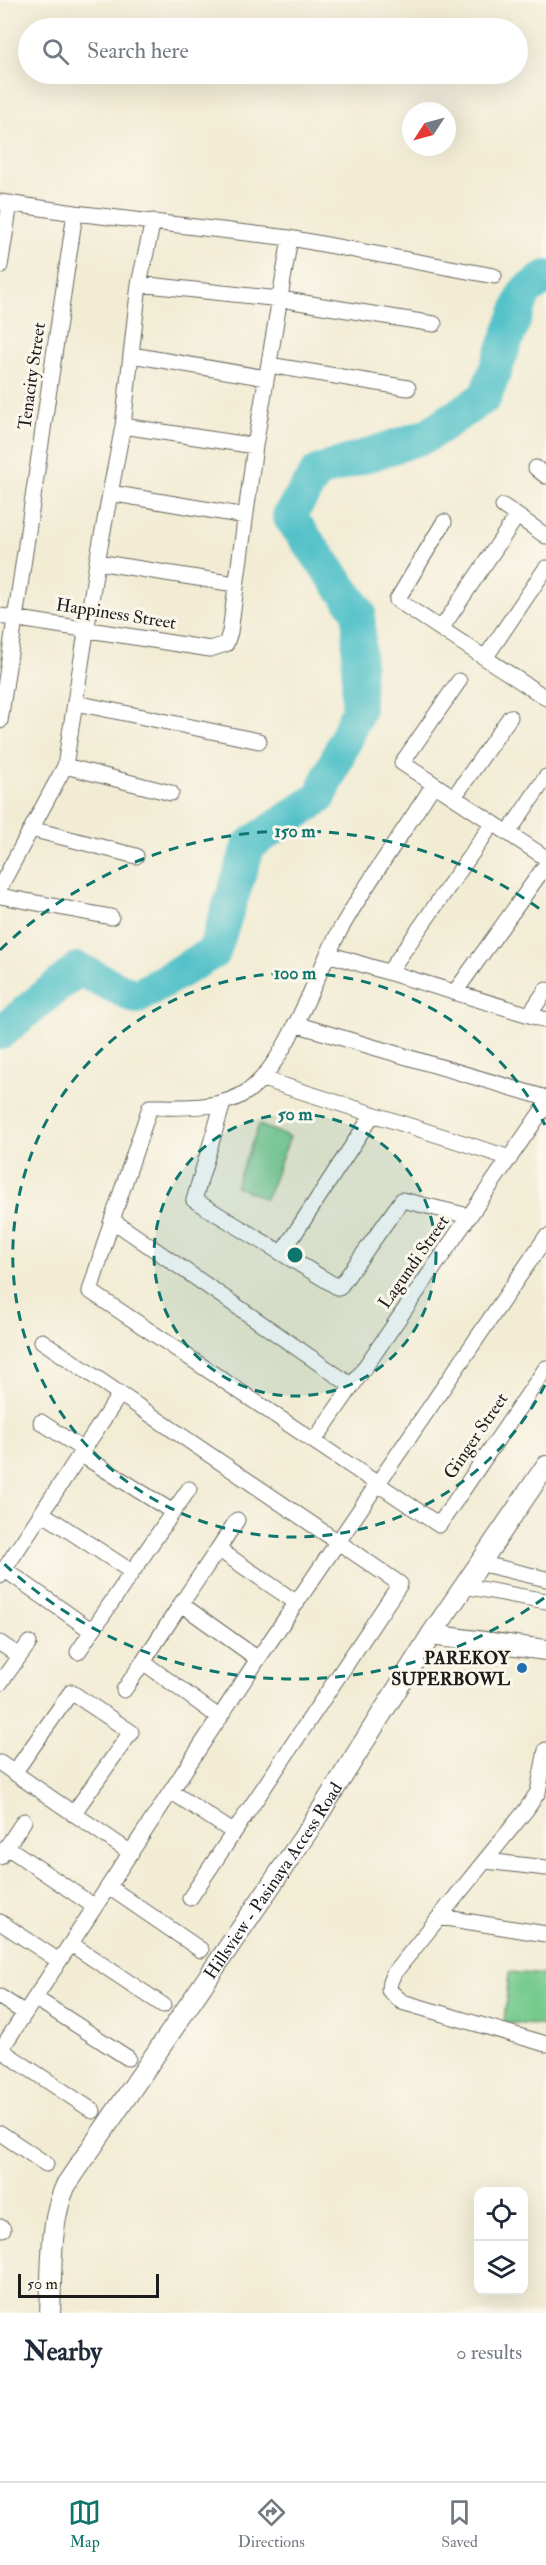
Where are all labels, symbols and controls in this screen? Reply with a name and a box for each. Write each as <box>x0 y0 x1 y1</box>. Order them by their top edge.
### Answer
search box <box>18 18 528 84</box>
icon: search <box>39 35 72 68</box>
text: Search here <box>87 37 189 65</box>
north arrow <box>402 102 456 156</box>
street label: Tenacity Street <box>13 321 51 431</box>
street label: Happiness Street <box>54 593 178 635</box>
text: 150 m <box>274 820 317 843</box>
text: 100 m <box>274 962 317 985</box>
text: 50 m <box>278 1103 313 1126</box>
street label: Lagundi Street <box>373 1211 455 1313</box>
centre of rings <box>285 1245 305 1265</box>
street label: Ginger Street <box>439 1388 513 1484</box>
place label: PAREKOY SUPERBOWL <box>391 1647 511 1691</box>
marker: PAREKOY SUPERBOWL <box>515 1661 529 1675</box>
street label: Hillsview - Pasinaya Access Road <box>199 1778 347 1984</box>
map controls <box>474 2187 528 2295</box>
button: locate <box>474 2187 528 2241</box>
button: layers <box>474 2241 528 2295</box>
scale bar <box>18 2271 159 2298</box>
text: 50 m <box>27 2274 58 2294</box>
text: Nearby <box>24 2336 102 2368</box>
text: 0 results <box>456 2340 522 2365</box>
tab: Map <box>68 2496 101 2552</box>
tab: Directions <box>238 2496 305 2552</box>
tab: Saved <box>441 2496 478 2552</box>

